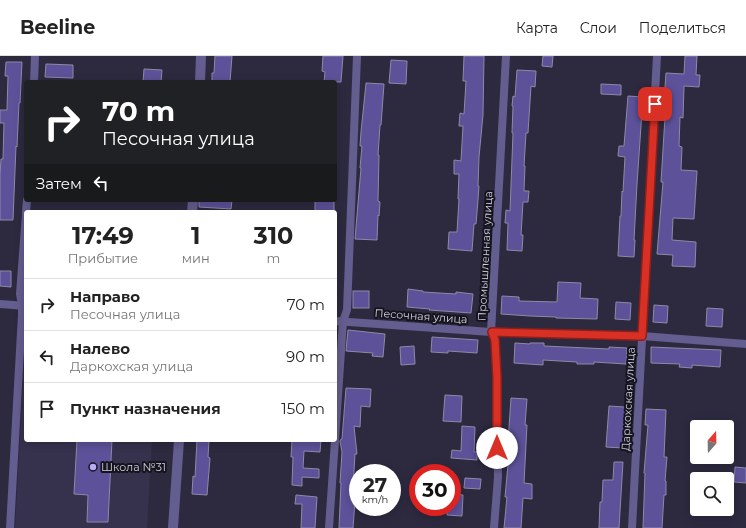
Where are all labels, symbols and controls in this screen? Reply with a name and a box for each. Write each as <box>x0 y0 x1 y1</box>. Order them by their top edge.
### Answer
text: Beeline <box>20 16 95 39</box>
text: Карта <box>516 19 558 37</box>
text: Слои <box>580 19 617 37</box>
text: Поделиться <box>639 19 726 37</box>
pin <box>638 87 672 121</box>
icon: arrive <box>644 93 666 115</box>
text: 70 m <box>102 94 175 128</box>
icon: right <box>36 96 88 148</box>
text: Песочная улица <box>102 128 255 150</box>
icon: left <box>90 172 112 194</box>
text: Затем <box>36 174 82 193</box>
street label: Промышленная улица <box>475 191 495 321</box>
text: 17:49 <box>72 221 134 250</box>
text: 1 <box>191 221 200 250</box>
text: 310 <box>253 221 293 250</box>
text: Прибытие <box>68 250 138 266</box>
text: мин <box>182 250 210 266</box>
text: m <box>266 250 280 266</box>
text: Направо <box>70 287 140 306</box>
icon: right <box>36 294 58 316</box>
text: 70 m <box>287 295 325 314</box>
text: Песочная улица <box>70 306 180 322</box>
street label: Песочная улица <box>374 306 468 326</box>
text: Налево <box>70 339 130 358</box>
icon: left <box>36 346 58 368</box>
text: 90 m <box>286 347 325 366</box>
street label: Даркохская улица <box>618 347 638 451</box>
text: Даркохская улица <box>70 358 193 374</box>
icon: arrive <box>36 398 58 420</box>
text: Пункт назначения <box>70 399 221 418</box>
text: 150 m <box>281 399 325 418</box>
north arrow <box>690 420 734 464</box>
map controls <box>690 420 734 516</box>
position arrow <box>476 427 518 469</box>
place label: Школа №31 <box>101 460 166 474</box>
marker: Школа №31 <box>88 462 98 472</box>
speed limit sign: 30 <box>409 464 461 516</box>
button: search <box>690 472 734 516</box>
text: 27 <box>363 473 387 497</box>
text: km/h <box>362 493 388 506</box>

